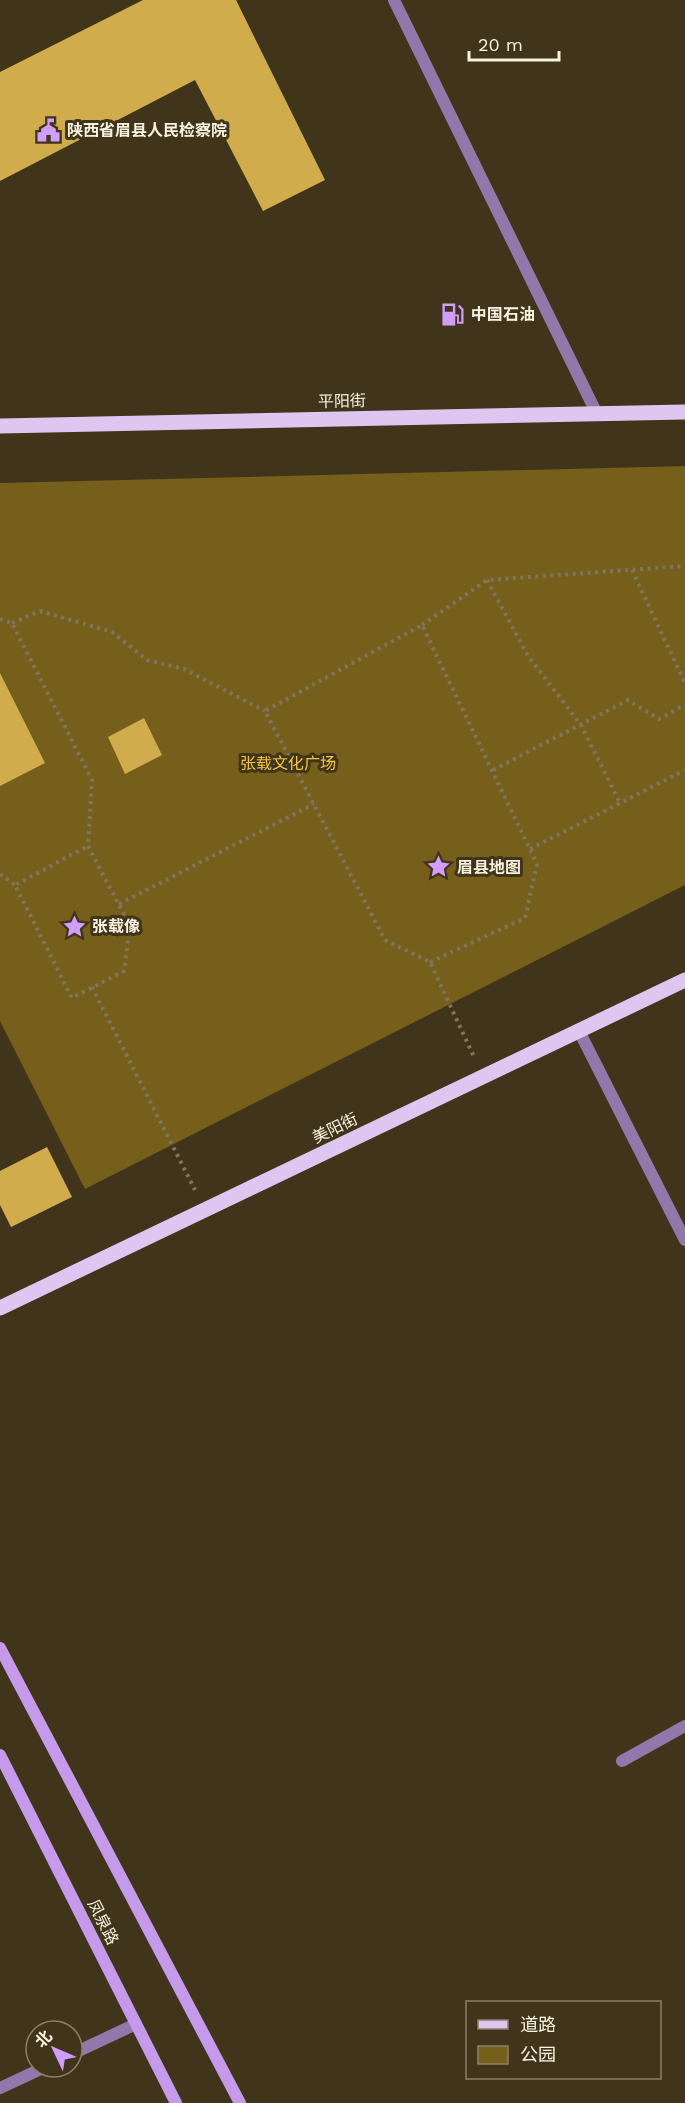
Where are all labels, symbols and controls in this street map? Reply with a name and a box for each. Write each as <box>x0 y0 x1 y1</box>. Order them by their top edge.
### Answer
scale bar <box>469 24 559 62</box>
text: 20 m <box>478 34 523 55</box>
public building icon: 陕西省眉县人民检察院 <box>36 117 62 143</box>
place label: 陕西省眉县人民检察院 <box>67 121 227 140</box>
fuel station icon: 中国石油 <box>440 301 466 327</box>
place label: 中国石油 <box>471 305 535 324</box>
street label: 平阳街 <box>318 391 366 411</box>
park label: 张载文化广场 <box>240 754 336 773</box>
place icon: 眉县地图 <box>426 854 452 880</box>
place label: 眉县地图 <box>457 858 521 877</box>
place icon: 张载像 <box>61 913 87 939</box>
place label: 张载像 <box>92 917 140 936</box>
street label: 美阳街 <box>309 1109 361 1147</box>
street label: 凤泉路 <box>84 1896 122 1948</box>
legend <box>466 2001 661 2079</box>
text: 道路 <box>520 2014 556 2035</box>
north arrow <box>24 2019 84 2079</box>
text: 北 <box>31 2027 56 2051</box>
text: 公园 <box>520 2044 556 2065</box>

